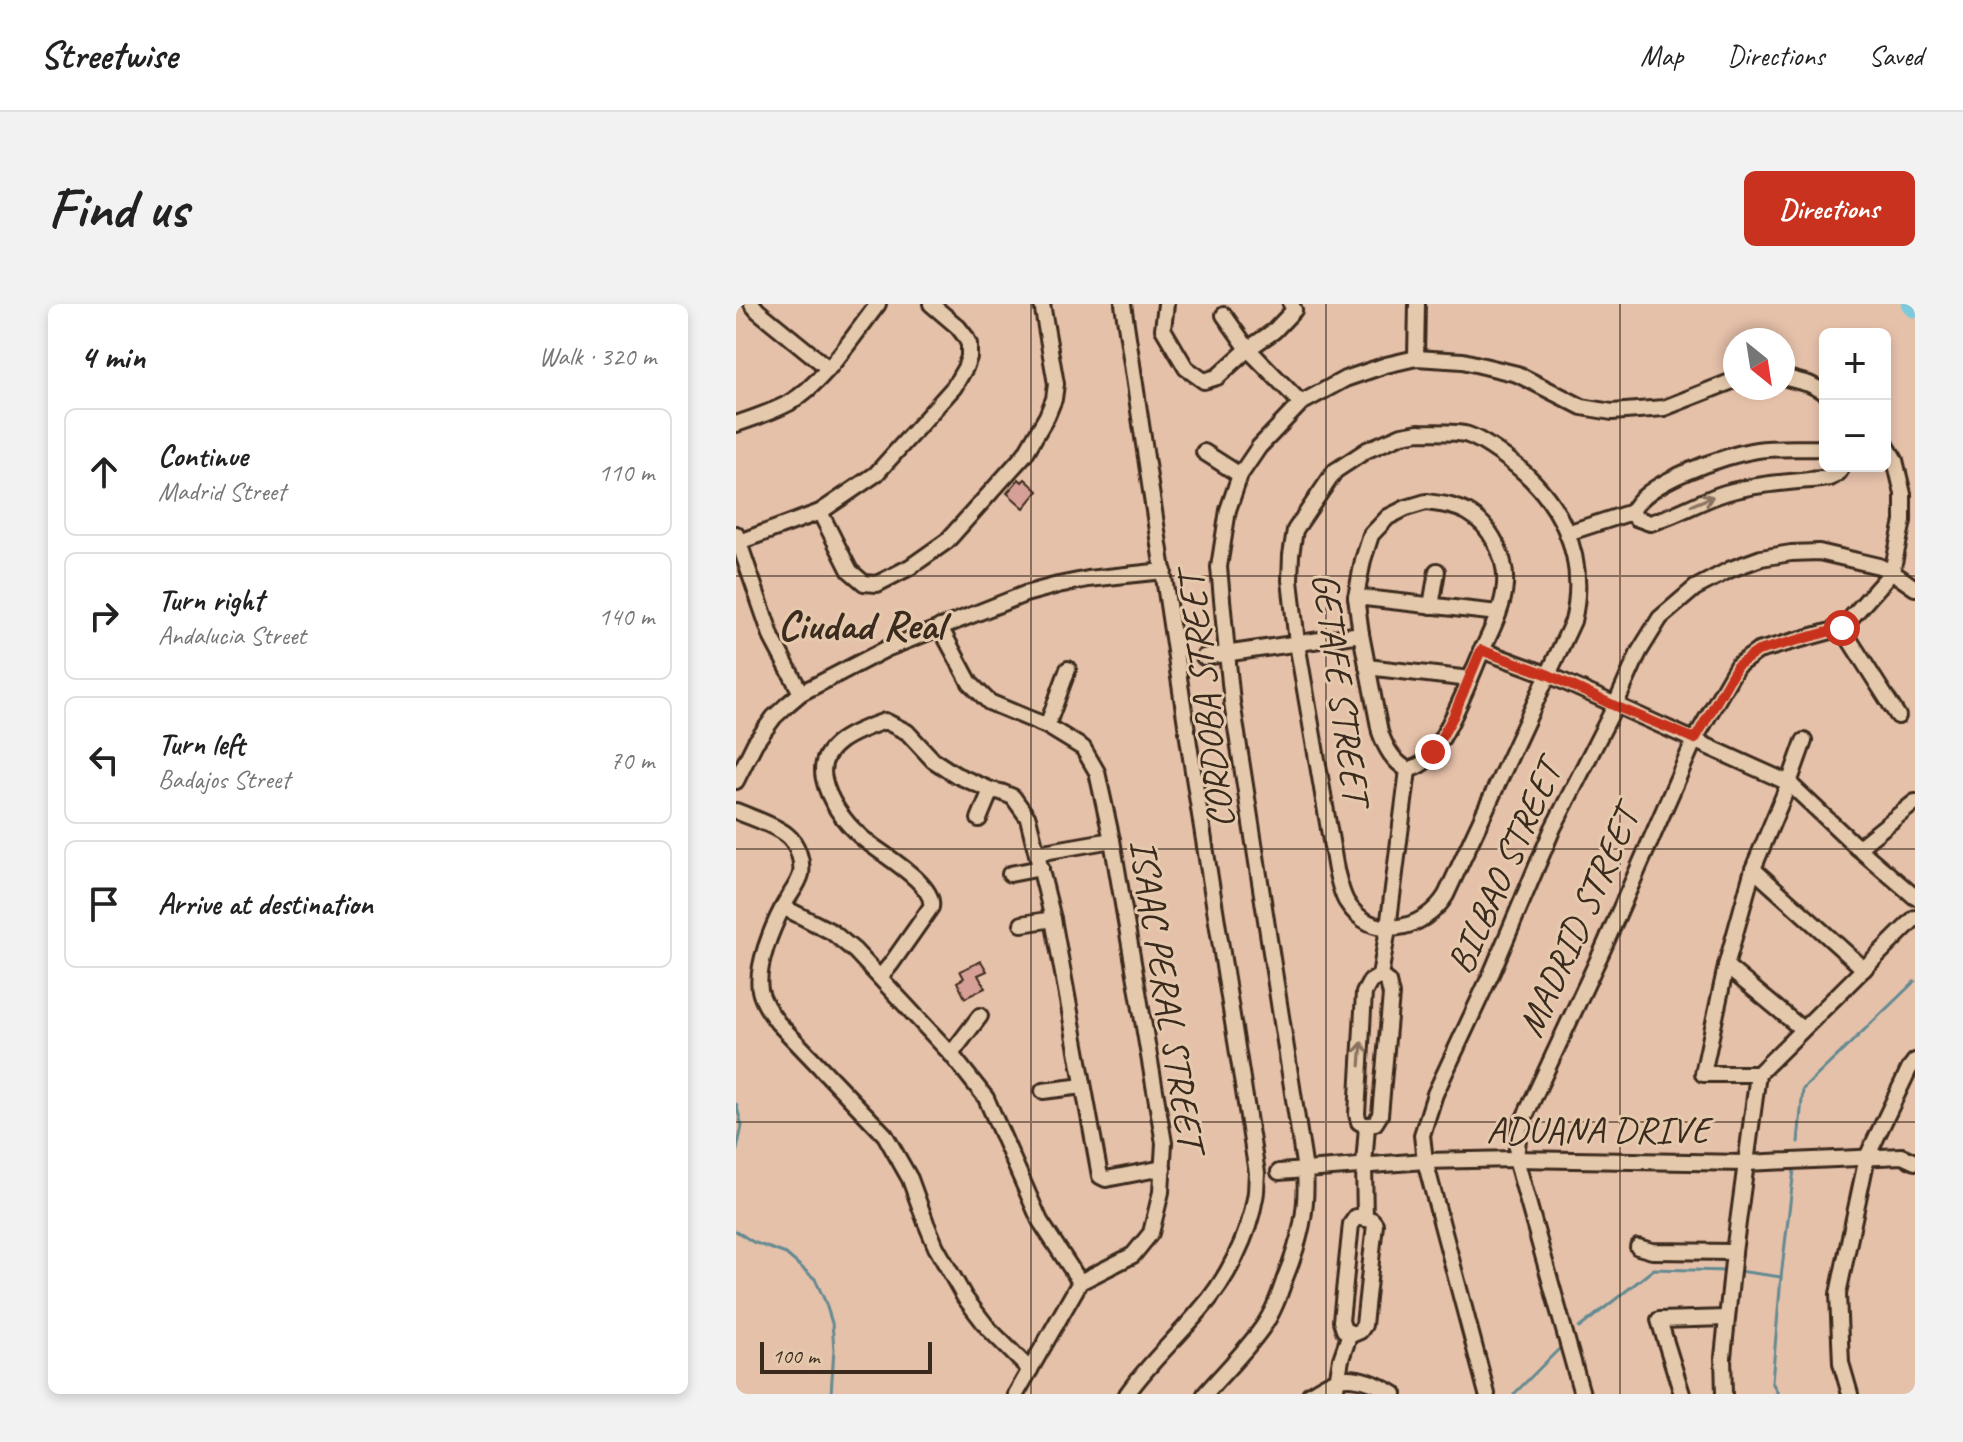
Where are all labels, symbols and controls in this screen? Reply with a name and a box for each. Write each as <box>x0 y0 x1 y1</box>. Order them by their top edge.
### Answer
text: Streetwise <box>40 32 177 79</box>
text: Map <box>1640 38 1683 73</box>
text: Directions <box>1727 38 1825 73</box>
text: Saved <box>1869 38 1923 73</box>
button: Directions <box>1744 171 1915 246</box>
text: Find us <box>48 173 188 244</box>
north arrow <box>1723 328 1795 400</box>
map controls <box>1819 328 1891 472</box>
button: + <box>1819 328 1891 400</box>
text: 4 min <box>80 335 145 378</box>
text: Walk · 320 m <box>539 340 656 373</box>
button: − <box>1819 400 1891 472</box>
text: Continue <box>158 437 248 475</box>
icon: ahead <box>82 450 126 494</box>
text: 110 m <box>598 456 654 489</box>
text: Madrid Street <box>158 475 286 508</box>
one-way arrow <box>1689 493 1714 508</box>
street label: CORDOBA STREET <box>1166 562 1245 831</box>
street label: GETAFE STREET <box>1302 570 1381 814</box>
text: Turn right <box>158 581 263 619</box>
icon: right <box>82 594 126 638</box>
district label: Ciudad Real <box>778 599 952 652</box>
text: 140 m <box>598 600 654 633</box>
route start <box>1824 610 1860 646</box>
text: Andalucia Street <box>158 619 306 652</box>
text: Turn left <box>158 725 245 763</box>
route end <box>1415 734 1451 770</box>
icon: left <box>82 738 126 782</box>
text: 70 m <box>610 744 654 777</box>
street label: BILBAO STREET <box>1436 746 1575 981</box>
text: Badajos Street <box>158 763 290 796</box>
street label: MADRID STREET <box>1507 791 1653 1044</box>
street label: ISAAC PERAL STREET <box>1119 836 1216 1162</box>
icon: arrive <box>82 882 126 926</box>
text: Arrive at destination <box>158 885 373 923</box>
one-way arrow <box>1353 1041 1368 1068</box>
street label: ADUANA DRIVE <box>1486 1106 1715 1153</box>
scale bar <box>760 1338 932 1374</box>
text: 100 m <box>772 1342 819 1370</box>

